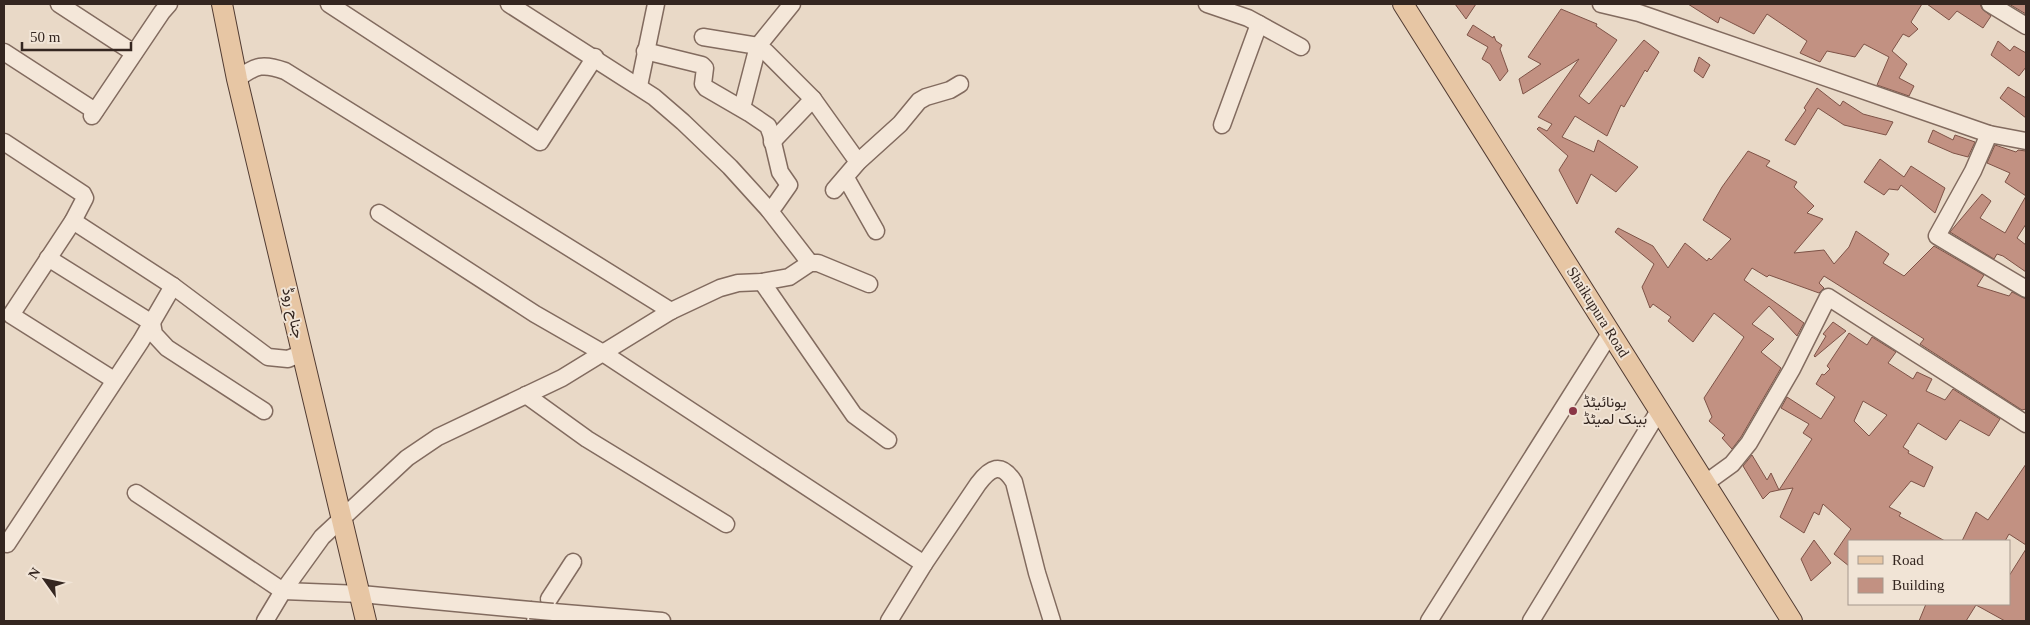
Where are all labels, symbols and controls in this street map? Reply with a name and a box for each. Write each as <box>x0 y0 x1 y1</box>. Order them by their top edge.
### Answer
scale bar <box>22 20 131 52</box>
text: 50 m <box>30 29 61 45</box>
street label: Shaikupura Road <box>1564 264 1633 361</box>
street label: جناح روڈ <box>276 286 307 341</box>
place label: یونائیٹڈ بینک لمیٹڈ <box>1583 394 1647 428</box>
marker: یونائیٹڈ بینک لمیٹڈ <box>1567 405 1579 417</box>
legend <box>1848 540 2010 605</box>
text: Road <box>1892 552 1924 568</box>
north arrow <box>20 555 70 605</box>
text: N <box>25 565 44 582</box>
text: Building <box>1892 577 1945 593</box>

